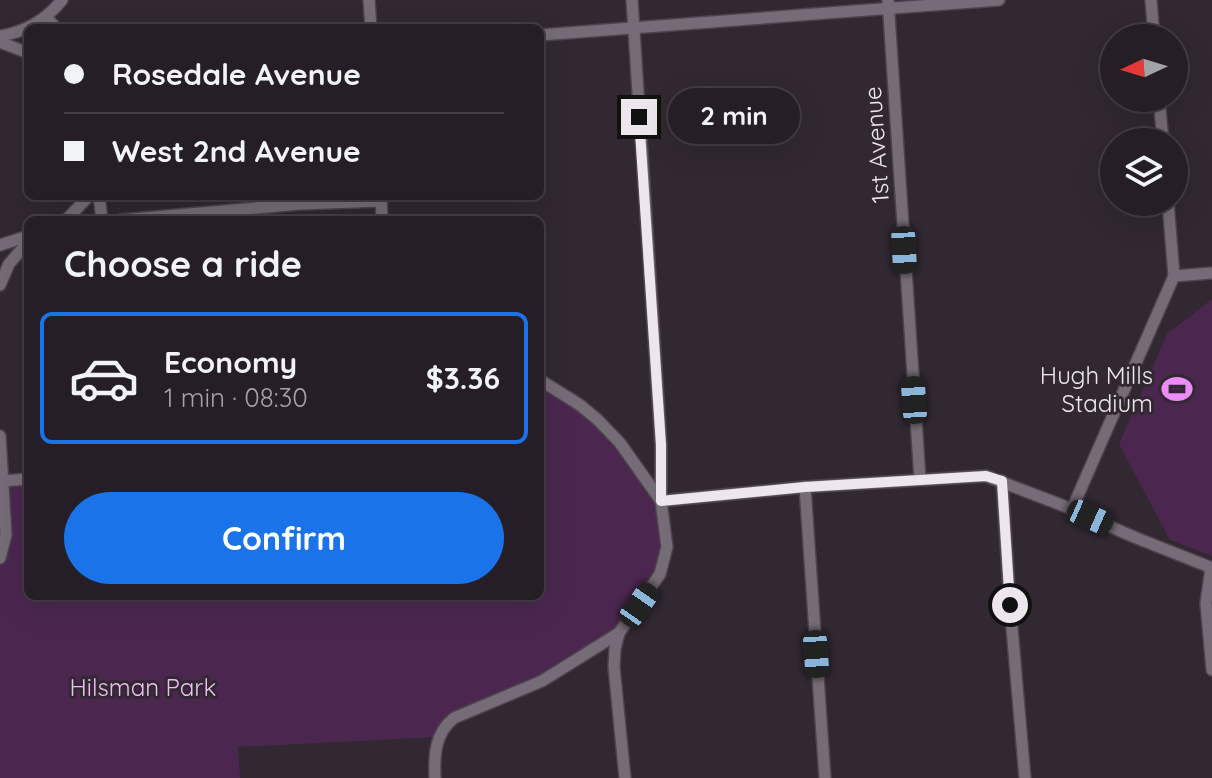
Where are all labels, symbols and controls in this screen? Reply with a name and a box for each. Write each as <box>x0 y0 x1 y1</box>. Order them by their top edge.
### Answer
north arrow <box>1100 24 1188 112</box>
map controls <box>1100 24 1188 216</box>
text: Rosedale Avenue <box>112 55 361 93</box>
street label: 1st Avenue <box>857 86 895 204</box>
callout: 2 min <box>667 89 799 145</box>
route end <box>621 99 657 135</box>
text: 2 min <box>700 99 768 132</box>
button: layers <box>1100 128 1188 216</box>
text: West 2nd Avenue <box>112 132 361 170</box>
car <box>891 225 917 275</box>
text: Choose a ride <box>64 241 302 286</box>
icon: car <box>68 342 140 414</box>
text: Economy <box>164 343 297 381</box>
text: $3.36 <box>426 359 500 397</box>
place label: Hugh Mills Stadium <box>1040 360 1153 418</box>
sports icon: Hugh Mills Stadium <box>1160 372 1194 406</box>
car <box>900 375 928 425</box>
text: 1 min · 08:30 <box>164 381 308 414</box>
button: Confirm <box>64 492 504 584</box>
car <box>1063 496 1117 538</box>
car <box>615 578 663 632</box>
route start <box>992 587 1028 623</box>
car <box>802 629 830 679</box>
park label: Hilsman Park <box>70 672 216 702</box>

